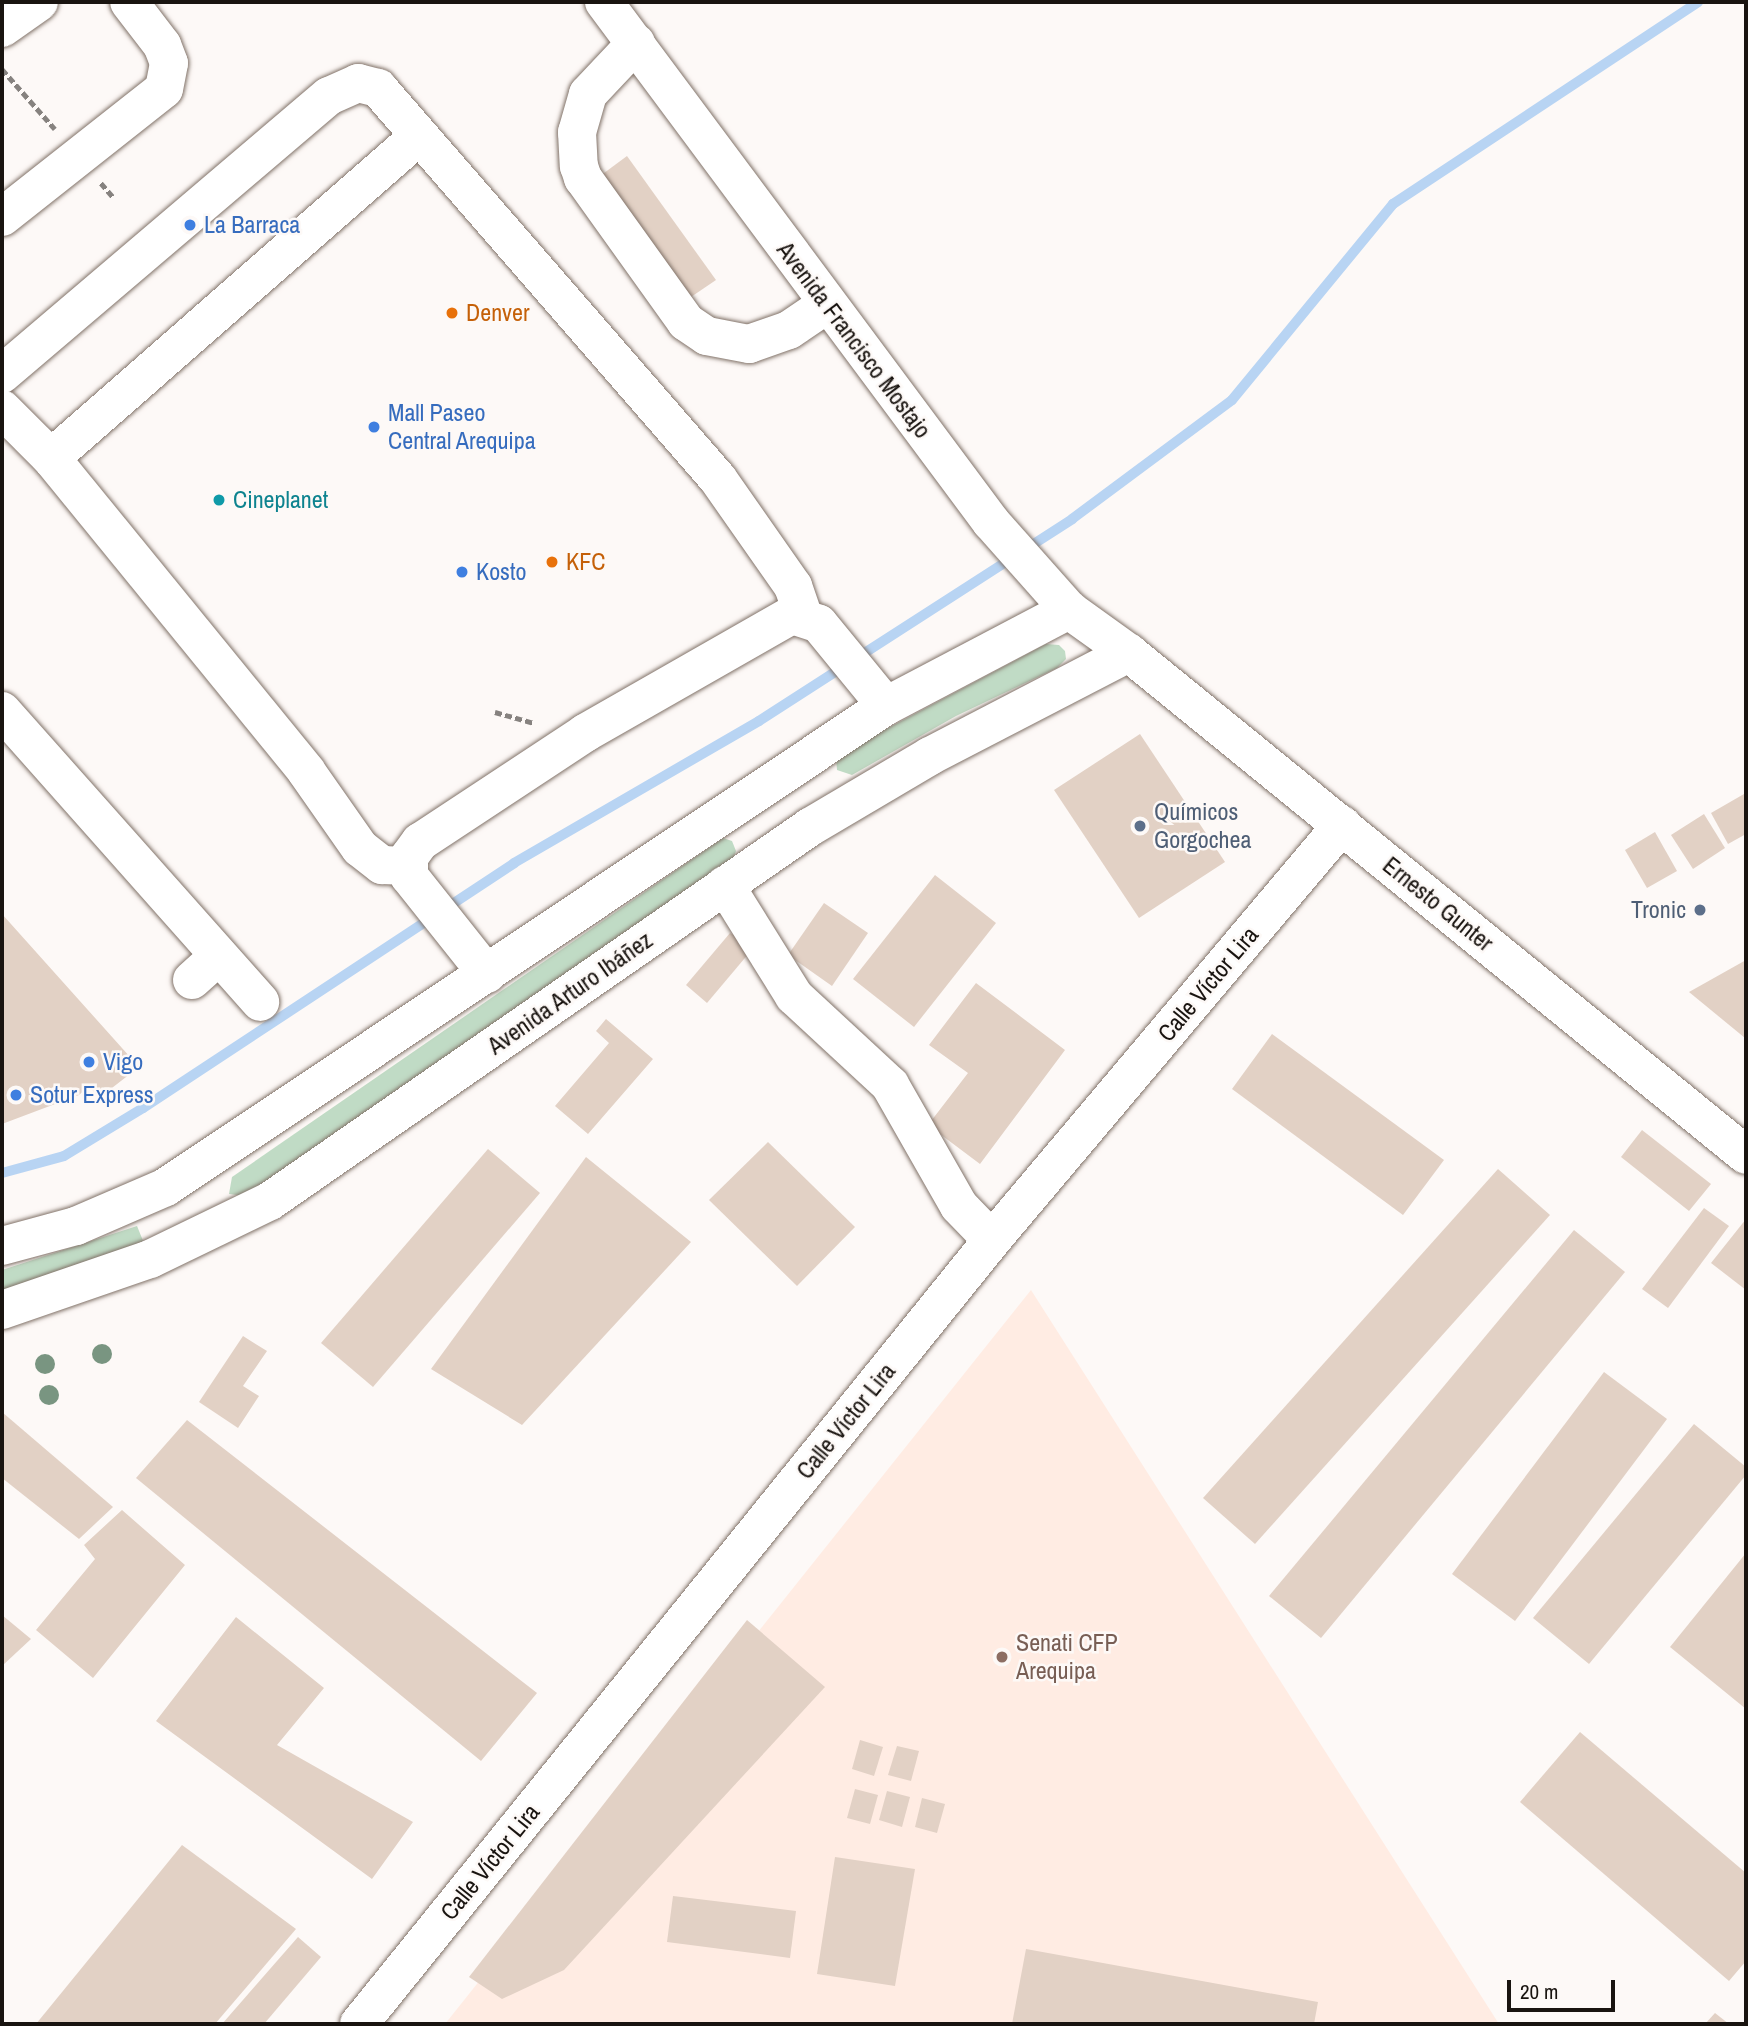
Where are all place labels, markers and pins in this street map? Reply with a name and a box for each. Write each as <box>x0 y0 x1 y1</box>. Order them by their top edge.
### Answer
place label: La Barraca <box>204 211 300 239</box>
marker: La Barraca <box>182 217 198 233</box>
place label: Denver <box>466 299 529 327</box>
marker: Denver <box>444 305 460 321</box>
place label: Mall Paseo Central Arequipa <box>388 399 537 455</box>
marker: Mall Paseo Central Arequipa <box>366 419 382 435</box>
place label: Cineplanet <box>233 486 328 514</box>
marker: Cineplanet <box>211 492 227 508</box>
place label: KFC <box>566 548 605 576</box>
marker: KFC <box>544 554 560 570</box>
place label: Kosto <box>476 558 526 586</box>
marker: Kosto <box>454 564 470 580</box>
place label: Químicos Gorgochea <box>1154 798 1251 854</box>
marker: Químicos Gorgochea <box>1132 818 1148 834</box>
place label: Tronic <box>1631 896 1686 924</box>
marker: Tronic <box>1692 902 1708 918</box>
place label: Vigo <box>103 1048 143 1076</box>
marker: Vigo <box>81 1054 97 1070</box>
place label: Sotur Express <box>30 1081 154 1109</box>
marker: Sotur Express <box>8 1087 24 1103</box>
place label: Senati CFP Arequipa <box>1016 1629 1118 1685</box>
marker: Senati CFP Arequipa <box>994 1649 1010 1665</box>

